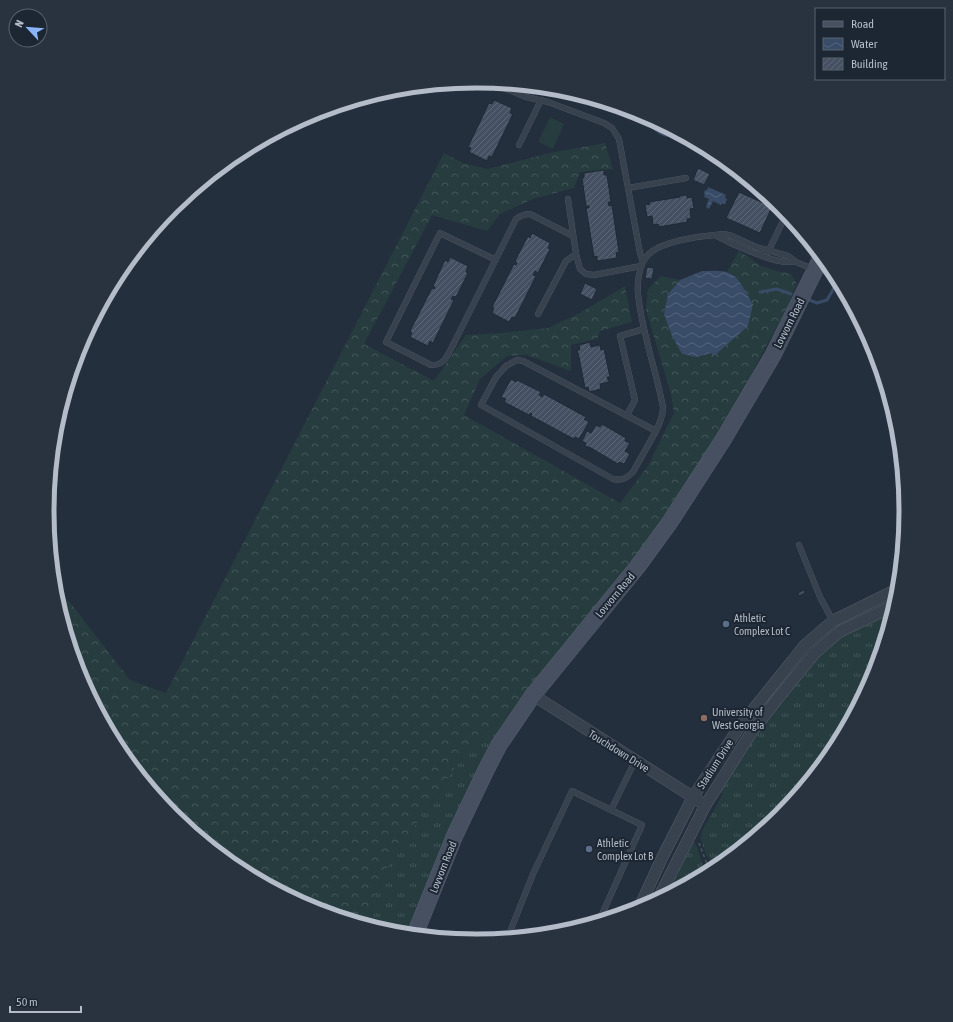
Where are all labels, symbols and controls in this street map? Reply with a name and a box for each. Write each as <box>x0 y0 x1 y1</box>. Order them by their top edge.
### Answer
north arrow <box>8 8 48 48</box>
legend <box>815 8 945 80</box>
text: Road <box>851 17 874 31</box>
text: N <box>12 18 26 29</box>
text: Water <box>851 37 878 51</box>
text: Building <box>851 57 889 71</box>
street label: Lovvorn Road <box>771 296 807 350</box>
street label: Lovvorn Road <box>593 570 637 620</box>
place label: Athletic Complex Lot C <box>734 612 790 637</box>
marker: Athletic Complex Lot C <box>721 619 731 629</box>
place label: University of West Georgia <box>712 706 764 731</box>
marker: University of West Georgia <box>699 713 709 723</box>
street label: Touchdown Drive <box>587 728 651 774</box>
street label: Stadium Drive <box>695 737 735 791</box>
place label: Athletic Complex Lot B <box>597 837 654 862</box>
street label: Lovvorn Road <box>427 839 459 895</box>
marker: Athletic Complex Lot B <box>584 844 594 854</box>
scale bar <box>10 988 81 1014</box>
text: 50 m <box>16 995 38 1009</box>

